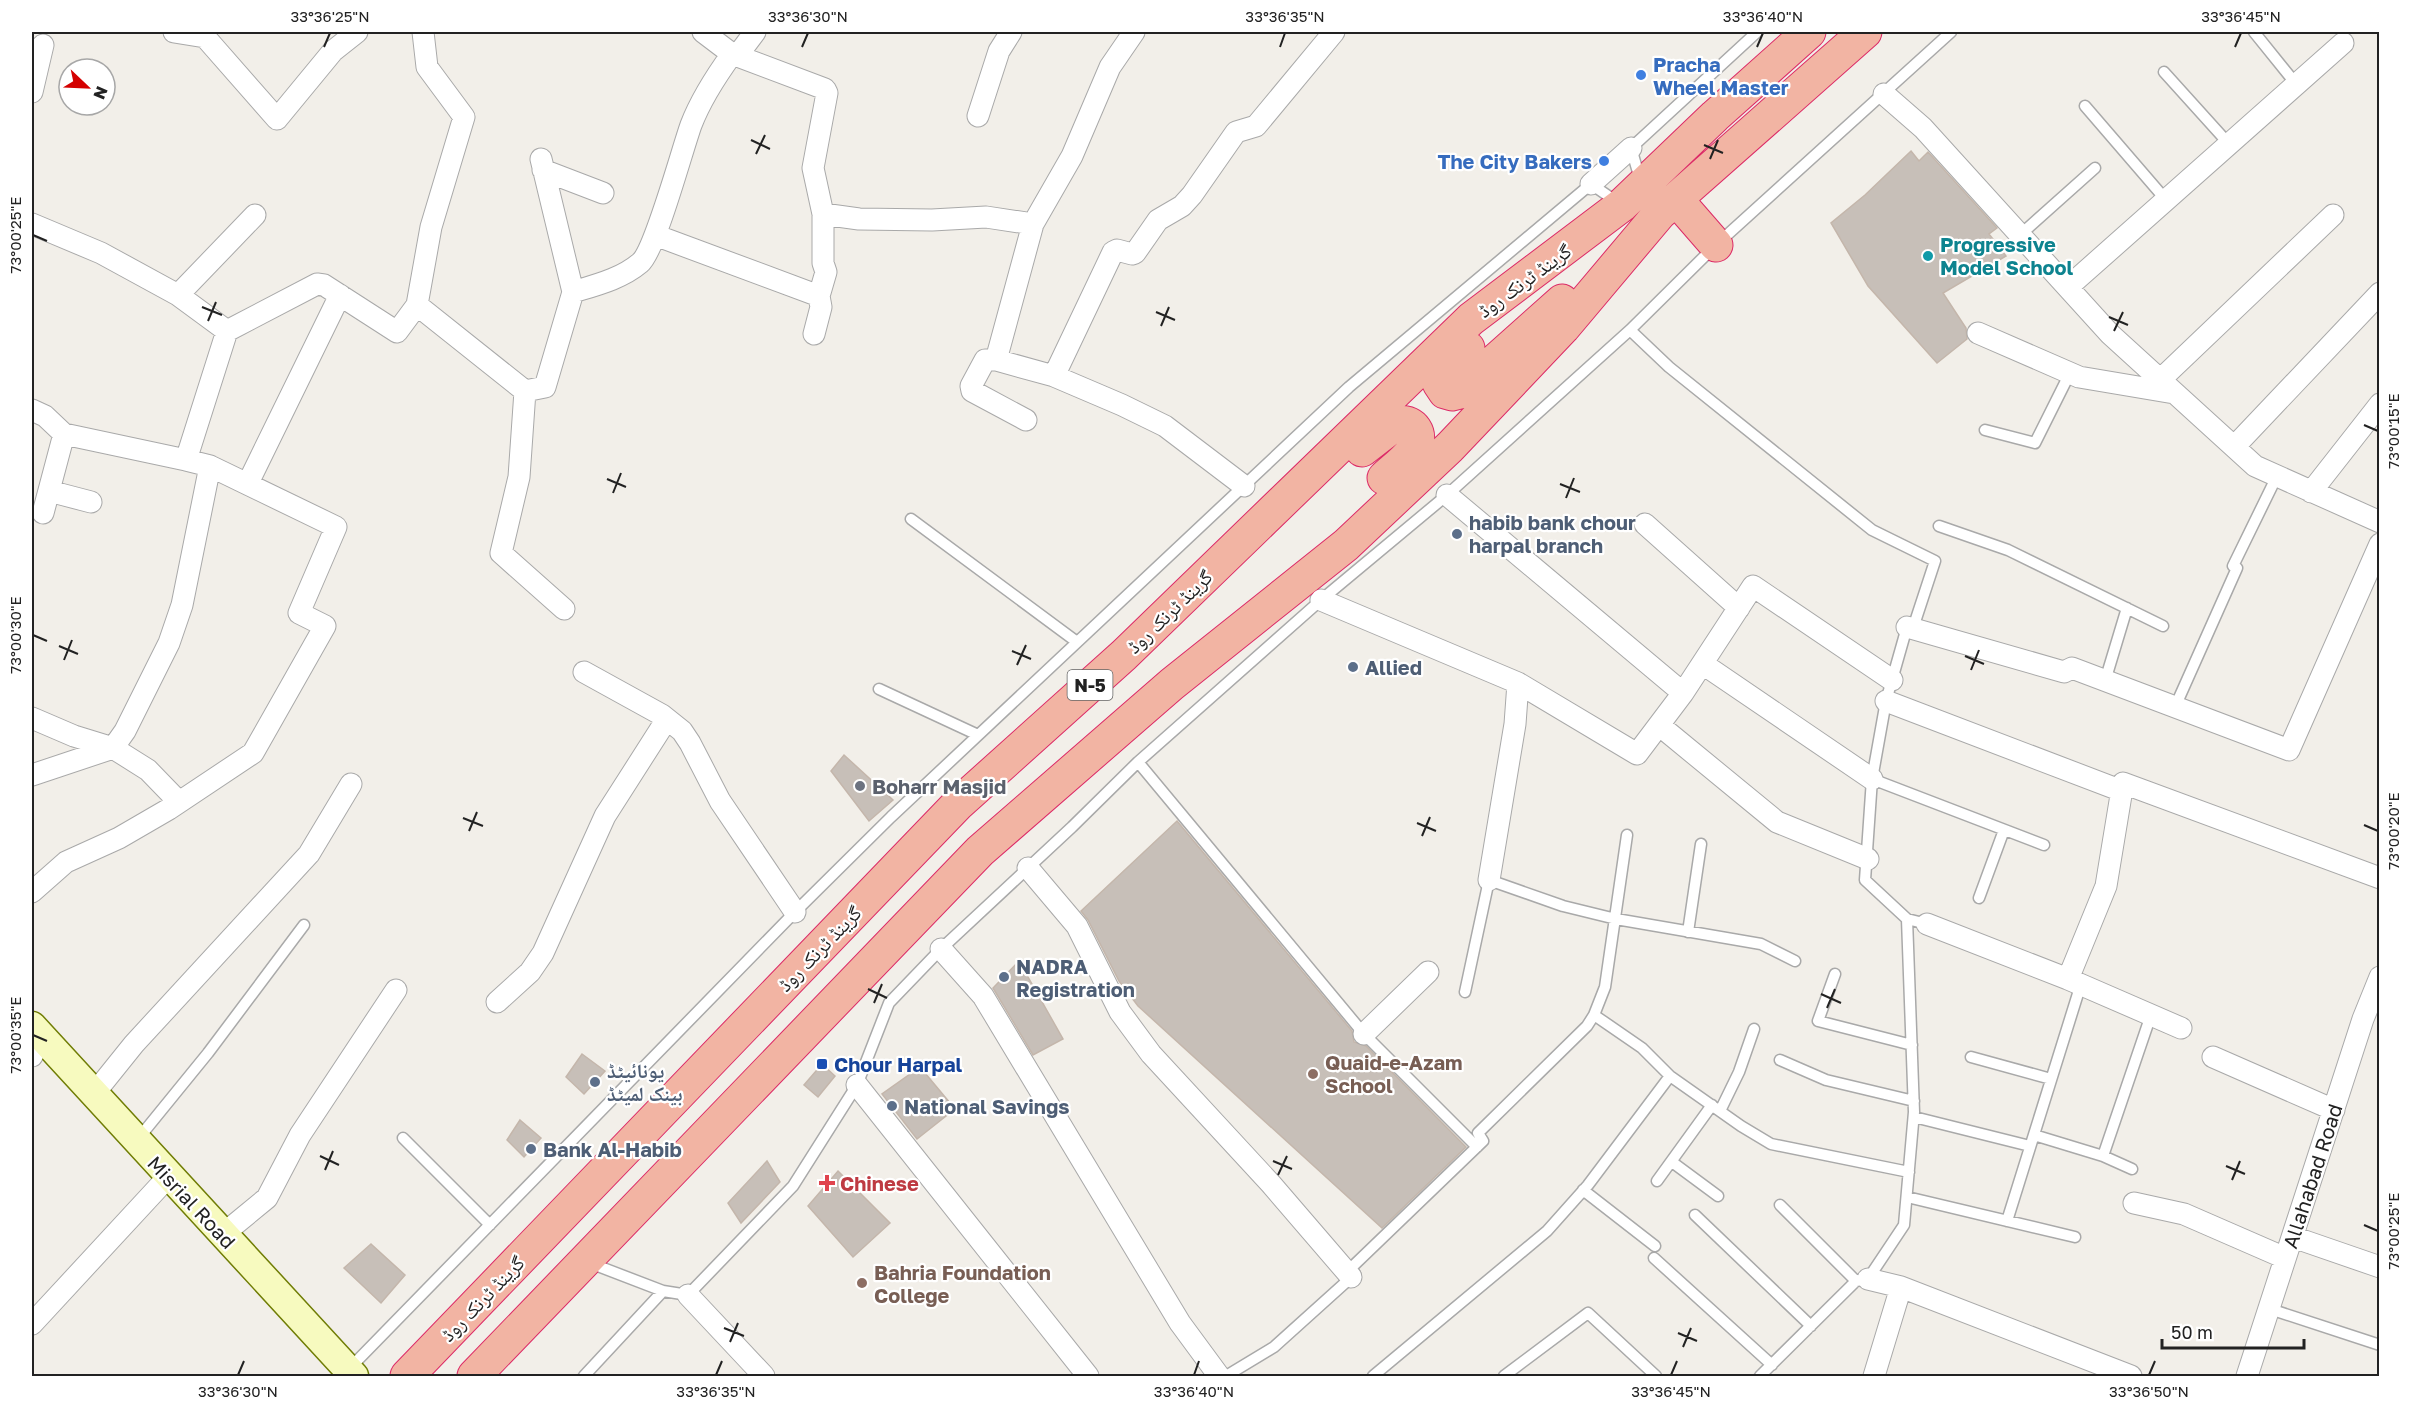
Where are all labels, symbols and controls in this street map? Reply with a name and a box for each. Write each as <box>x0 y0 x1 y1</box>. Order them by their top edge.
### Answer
text: 33°36'25"N <box>290 7 370 25</box>
text: 33°36'30"N <box>768 7 848 25</box>
text: 33°36'35"N <box>1245 7 1325 25</box>
text: 33°36'40"N <box>1723 7 1803 25</box>
text: 33°36'45"N <box>2201 7 2281 25</box>
place label: Pracha Wheel Master <box>1653 52 1789 99</box>
north arrow <box>57 57 117 117</box>
marker: Pracha Wheel Master <box>1634 68 1648 82</box>
text: N <box>89 83 112 102</box>
place label: The City Bakers <box>1438 149 1592 173</box>
marker: The City Bakers <box>1597 154 1611 168</box>
text: 73°00'25"E <box>6 197 24 273</box>
place label: Progressive Model School <box>1940 232 2074 279</box>
street label: گرینڈ ٹرنک روڈ <box>1472 238 1576 322</box>
marker: Progressive Model School <box>1921 249 1935 263</box>
text: 73°00'15"E <box>2384 393 2402 469</box>
place label: habib bank chour harpal branch <box>1469 510 1636 557</box>
marker: habib bank chour harpal branch <box>1450 527 1464 541</box>
street label: گرینڈ ٹرنک روڈ <box>1121 564 1217 658</box>
text: 73°00'30"E <box>6 596 24 674</box>
place label: Allied <box>1365 655 1422 679</box>
marker: Allied <box>1346 660 1360 674</box>
road number: N-5 <box>1068 670 1112 700</box>
place label: Boharr Masjid <box>872 774 1006 798</box>
marker: Boharr Masjid <box>853 779 867 793</box>
text: 73°00'20"E <box>2384 792 2402 870</box>
street label: گرینڈ ٹرنک روڈ <box>772 900 866 996</box>
place label: NADRA Registration <box>1016 954 1135 1001</box>
marker: NADRA Registration <box>997 970 1011 984</box>
text: 73°00'35"E <box>6 997 24 1073</box>
place label: Quaid-e-Azam School <box>1325 1050 1463 1097</box>
place label: Chour Harpal <box>834 1052 962 1076</box>
marker: Chour Harpal <box>815 1057 829 1071</box>
place label: یونائیٹڈ بینک لمیٹڈ <box>607 1058 683 1106</box>
marker: Quaid-e-Azam School <box>1306 1067 1320 1081</box>
marker: یونائیٹڈ بینک لمیٹڈ <box>588 1075 602 1089</box>
place label: National Savings <box>904 1094 1069 1118</box>
marker: National Savings <box>885 1099 899 1113</box>
street label: Allahabad Road <box>2277 1101 2347 1251</box>
place label: Bank Al-Habib <box>543 1137 682 1161</box>
marker: Bank Al-Habib <box>524 1142 538 1156</box>
street label: Misrial Road <box>143 1151 241 1253</box>
place label: Chinese <box>840 1171 919 1195</box>
marker: Chinese <box>818 1174 836 1192</box>
text: 73°00'25"E <box>2384 1193 2402 1269</box>
street label: گرینڈ ٹرنک روڈ <box>435 1250 529 1346</box>
place label: Bahria Foundation College <box>874 1260 1051 1307</box>
marker: Bahria Foundation College <box>855 1276 869 1290</box>
scale bar <box>2162 1312 2304 1350</box>
text: 50 m <box>2171 1321 2213 1343</box>
text: 33°36'30"N <box>198 1382 278 1400</box>
text: 33°36'35"N <box>676 1382 756 1400</box>
text: 33°36'40"N <box>1154 1382 1234 1400</box>
text: 33°36'45"N <box>1631 1382 1711 1400</box>
text: 33°36'50"N <box>2109 1382 2189 1400</box>

